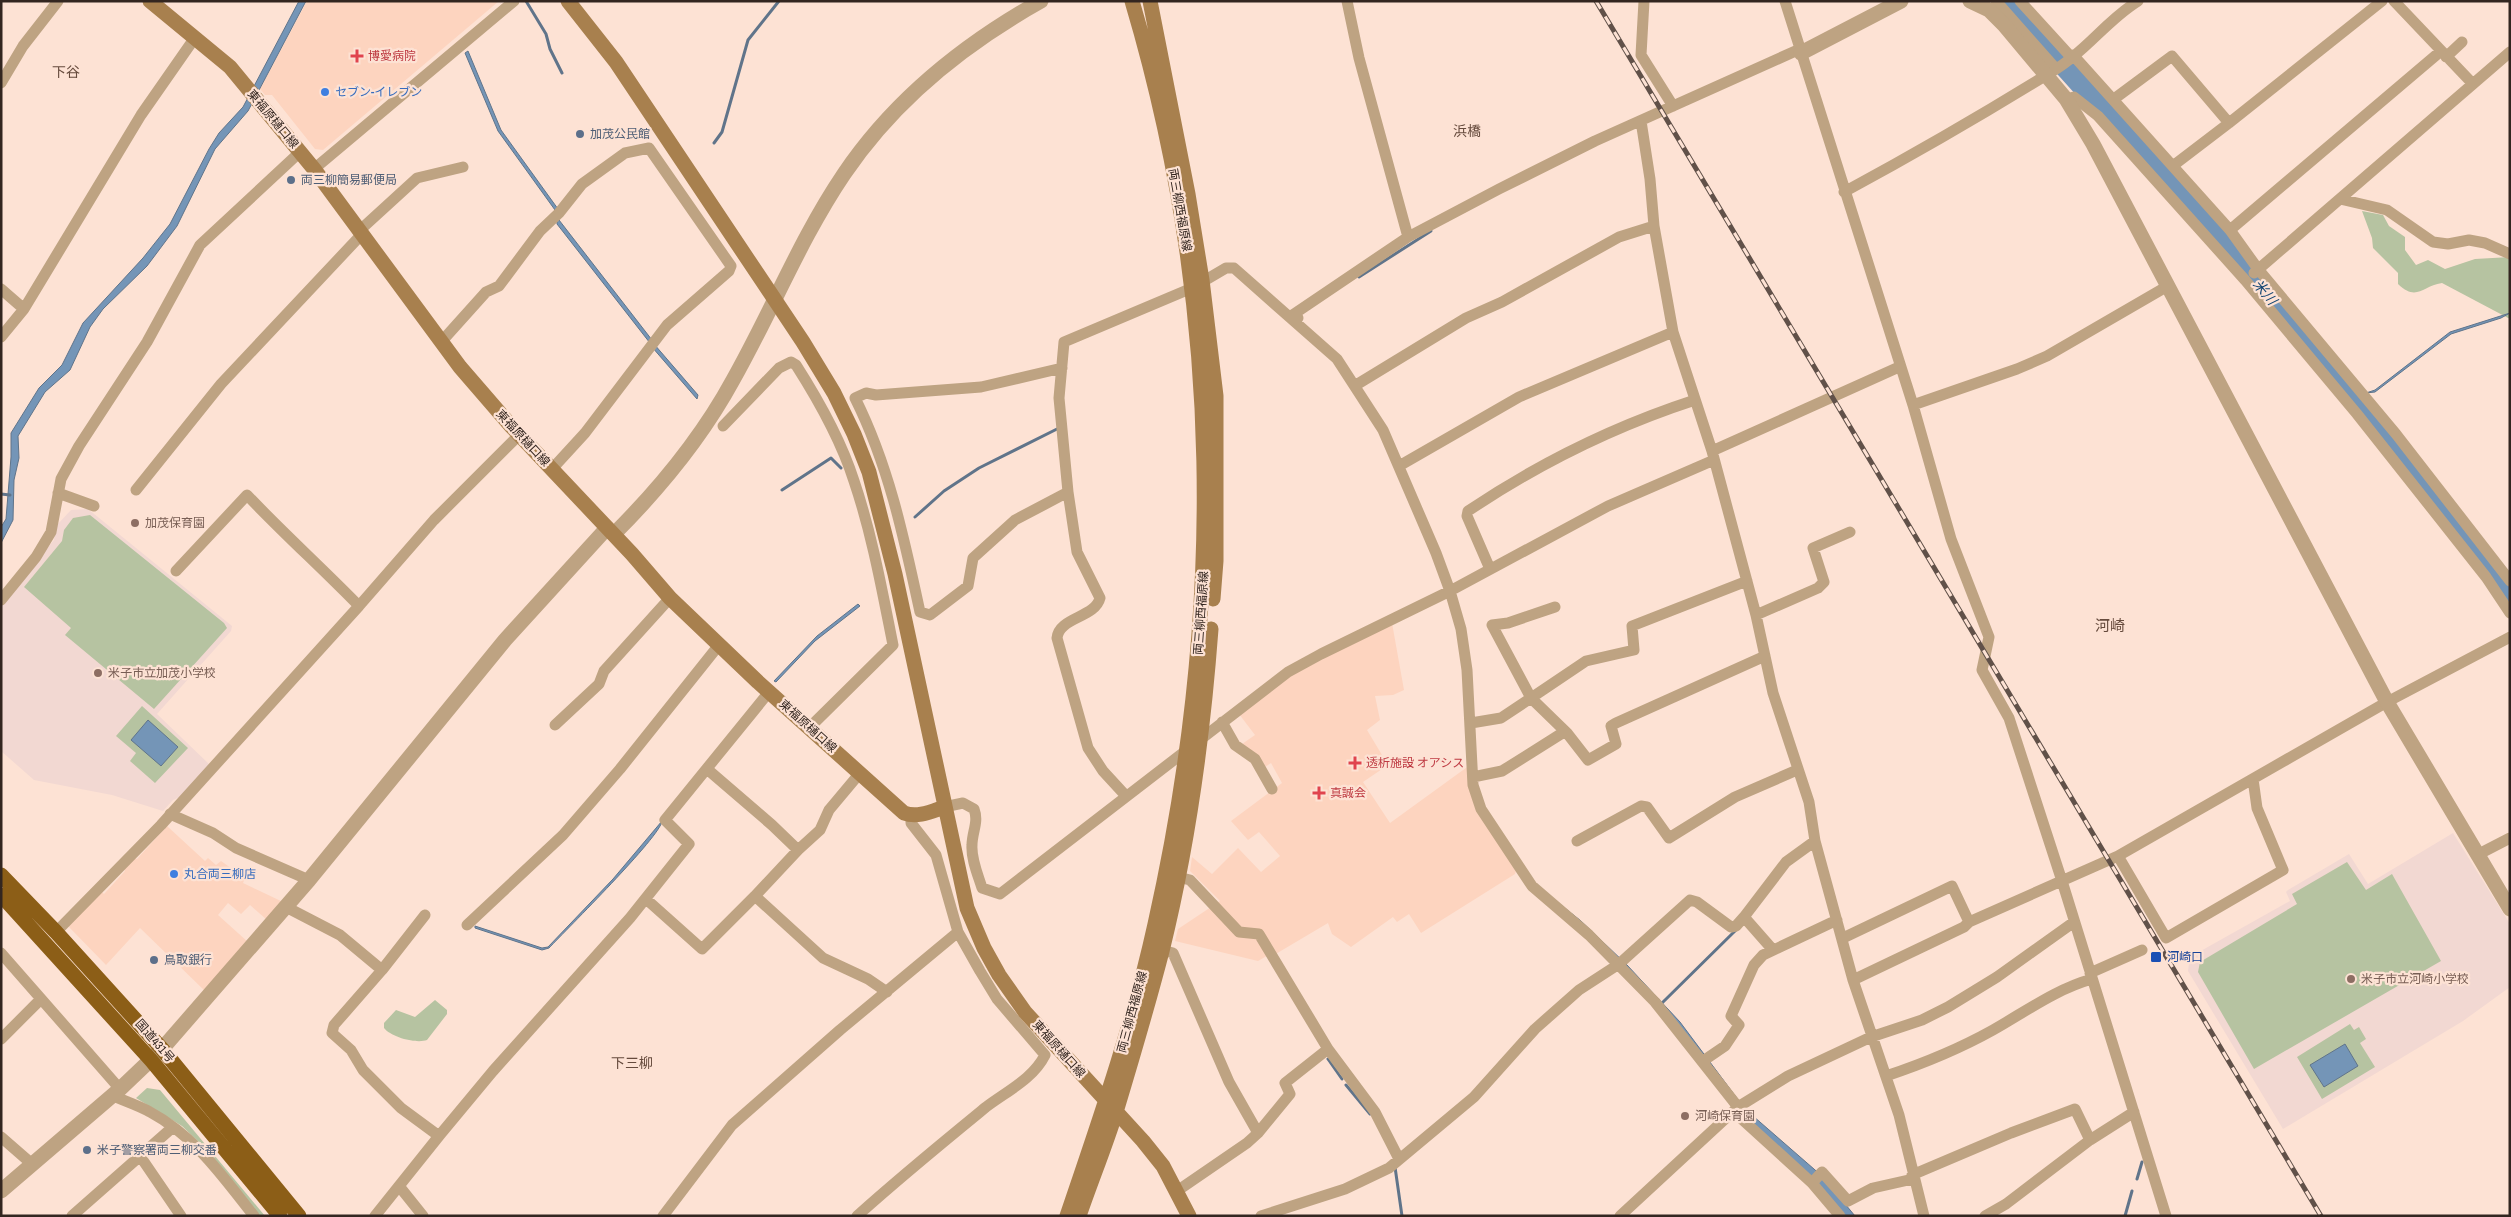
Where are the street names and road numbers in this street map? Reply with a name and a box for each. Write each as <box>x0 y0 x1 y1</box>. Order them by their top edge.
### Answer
street label: 東福原樋口線 <box>244 86 302 152</box>
street label: 両三柳西福原線 <box>1165 167 1195 253</box>
street label: 東福原樋口線 <box>493 406 553 470</box>
street label: 両三柳西福原線 <box>1190 571 1212 655</box>
street label: 東福原樋口線 <box>776 696 840 756</box>
street label: 両三柳西福原線 <box>1113 969 1151 1055</box>
street label: 国道431号 <box>132 1016 178 1066</box>
street label: 東福原樋口線 <box>1029 1017 1089 1081</box>

